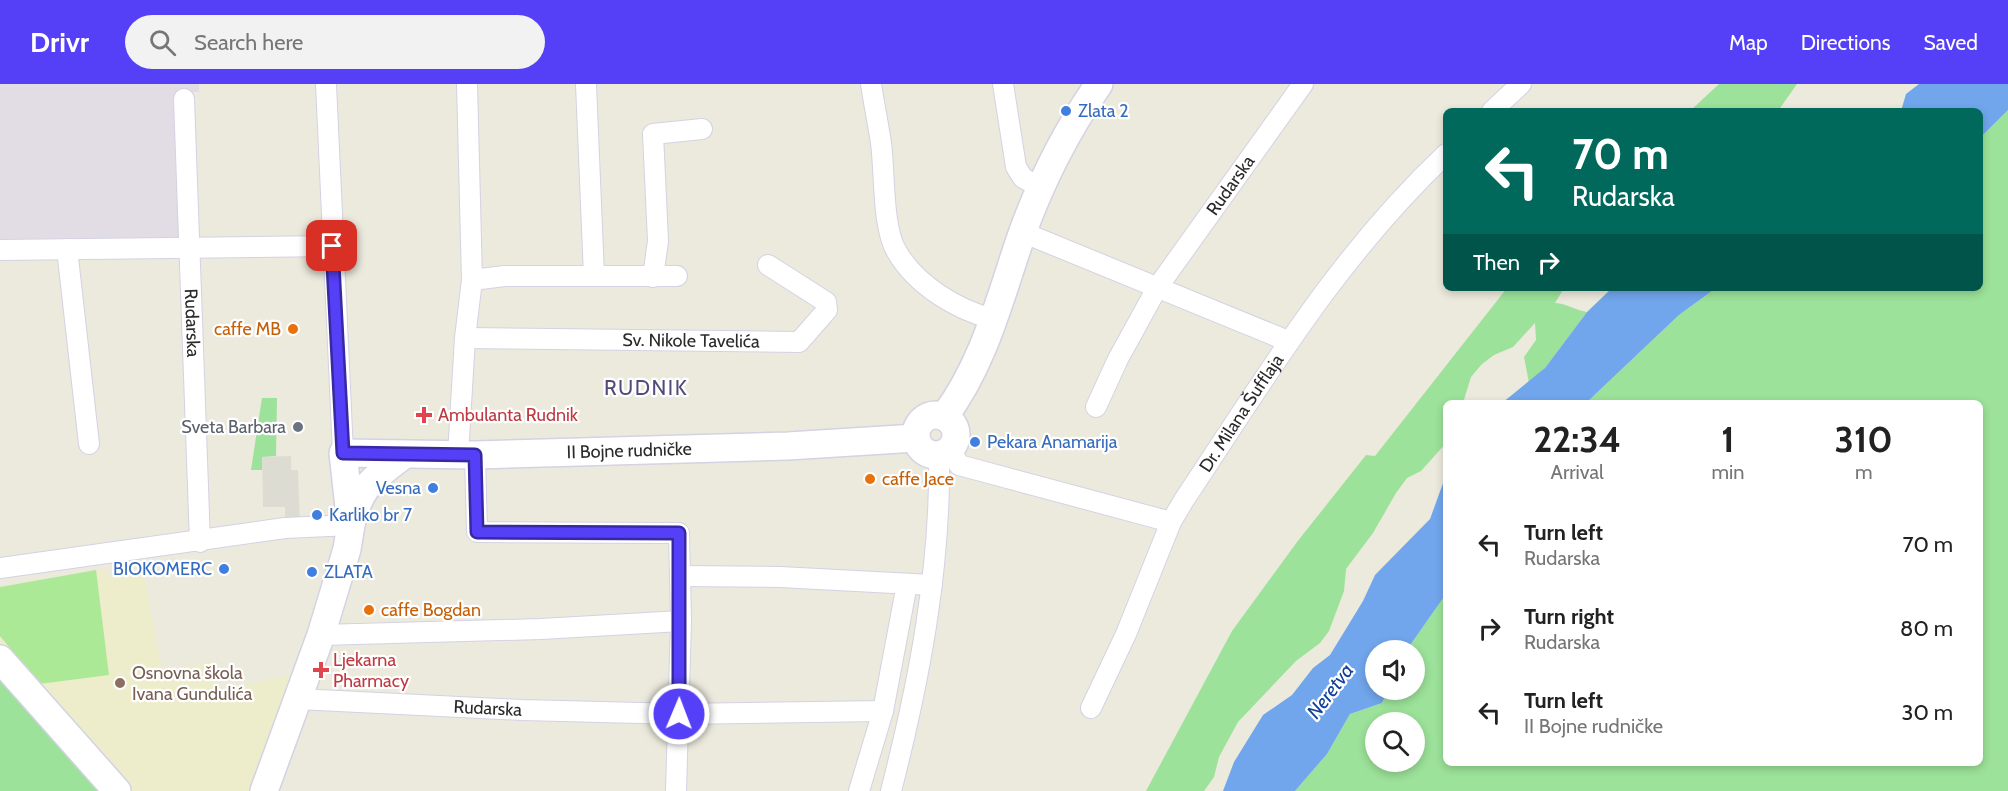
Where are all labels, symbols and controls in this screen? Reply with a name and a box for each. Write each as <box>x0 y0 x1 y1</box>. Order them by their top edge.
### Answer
search box <box>125 15 545 69</box>
text: Drivr <box>30 25 89 59</box>
icon: search <box>146 26 179 59</box>
text: Search here <box>194 29 303 56</box>
text: Map <box>1729 30 1768 55</box>
text: Directions <box>1801 30 1890 55</box>
text: Saved <box>1923 30 1978 55</box>
place label: Zlata 2 <box>1078 100 1129 122</box>
marker: Zlata 2 <box>1059 104 1073 118</box>
text: 70 m <box>1572 128 1669 180</box>
icon: left <box>1473 132 1551 210</box>
street label: Rudarska <box>1202 151 1260 220</box>
text: Rudarska <box>1572 180 1675 213</box>
pin <box>306 220 357 271</box>
icon: arrive <box>315 229 348 262</box>
icon: right <box>1532 246 1565 279</box>
text: Then <box>1473 249 1520 276</box>
street label: Rudarska <box>180 288 204 358</box>
place label: caffe MB <box>214 318 281 340</box>
marker: caffe MB <box>286 322 300 336</box>
street label: Sv. Nikole Tavelića <box>622 329 760 353</box>
street label: Dr. Milana Šufflaja <box>1194 350 1288 476</box>
district label: RUDNIK <box>604 375 688 400</box>
place label: Ambulanta Rudnik <box>438 404 579 426</box>
marker: Ambulanta Rudnik <box>415 406 433 424</box>
place label: Sveta Barbara <box>181 416 286 438</box>
text: 22:34 <box>1533 417 1621 461</box>
text: 1 <box>1721 417 1735 461</box>
text: 310 <box>1835 417 1893 461</box>
marker: Sveta Barbara <box>291 420 305 434</box>
place label: Pekara Anamarija <box>987 431 1118 453</box>
marker: Pekara Anamarija <box>968 435 982 449</box>
street label: II Bojne rudničke <box>566 438 692 463</box>
text: Arrival <box>1551 460 1604 484</box>
text: min <box>1711 460 1744 484</box>
text: m <box>1855 460 1872 484</box>
place label: caffe Jace <box>882 468 954 490</box>
marker: caffe Jace <box>863 472 877 486</box>
place label: Vesna <box>376 477 421 499</box>
marker: Vesna <box>426 481 440 495</box>
place label: Karliko br 7 <box>329 504 412 526</box>
marker: Karliko br 7 <box>310 508 324 522</box>
text: Turn left <box>1524 519 1603 546</box>
icon: left <box>1473 528 1506 561</box>
text: 70 m <box>1903 531 1953 558</box>
text: Rudarska <box>1524 546 1600 570</box>
place label: BIOKOMERC <box>113 558 212 580</box>
place label: ZLATA <box>324 561 373 583</box>
marker: BIOKOMERC <box>217 562 231 576</box>
marker: ZLATA <box>305 565 319 579</box>
place label: caffe Bogdan <box>381 599 481 621</box>
marker: caffe Bogdan <box>362 603 376 617</box>
text: Turn right <box>1524 603 1614 630</box>
icon: right <box>1473 612 1506 645</box>
text: 80 m <box>1900 615 1953 642</box>
text: Rudarska <box>1524 630 1600 654</box>
map controls <box>1365 640 1425 772</box>
button: sound <box>1365 640 1425 700</box>
place label: Ljekarna Pharmacy <box>333 649 409 692</box>
water label: Neretva <box>1302 659 1358 723</box>
place label: Osnovna škola Ivana Gundulića <box>132 662 253 705</box>
marker: Ljekarna Pharmacy <box>314 663 328 677</box>
marker: Osnovna škola Ivana Gundulića <box>113 676 127 690</box>
position arrow <box>647 682 711 746</box>
text: Turn left <box>1524 687 1603 714</box>
street label: Rudarska <box>453 696 523 721</box>
icon: left <box>1473 696 1506 729</box>
text: 30 m <box>1901 699 1953 726</box>
button: search <box>1365 712 1425 772</box>
text: II Bojne rudničke <box>1524 714 1663 738</box>

